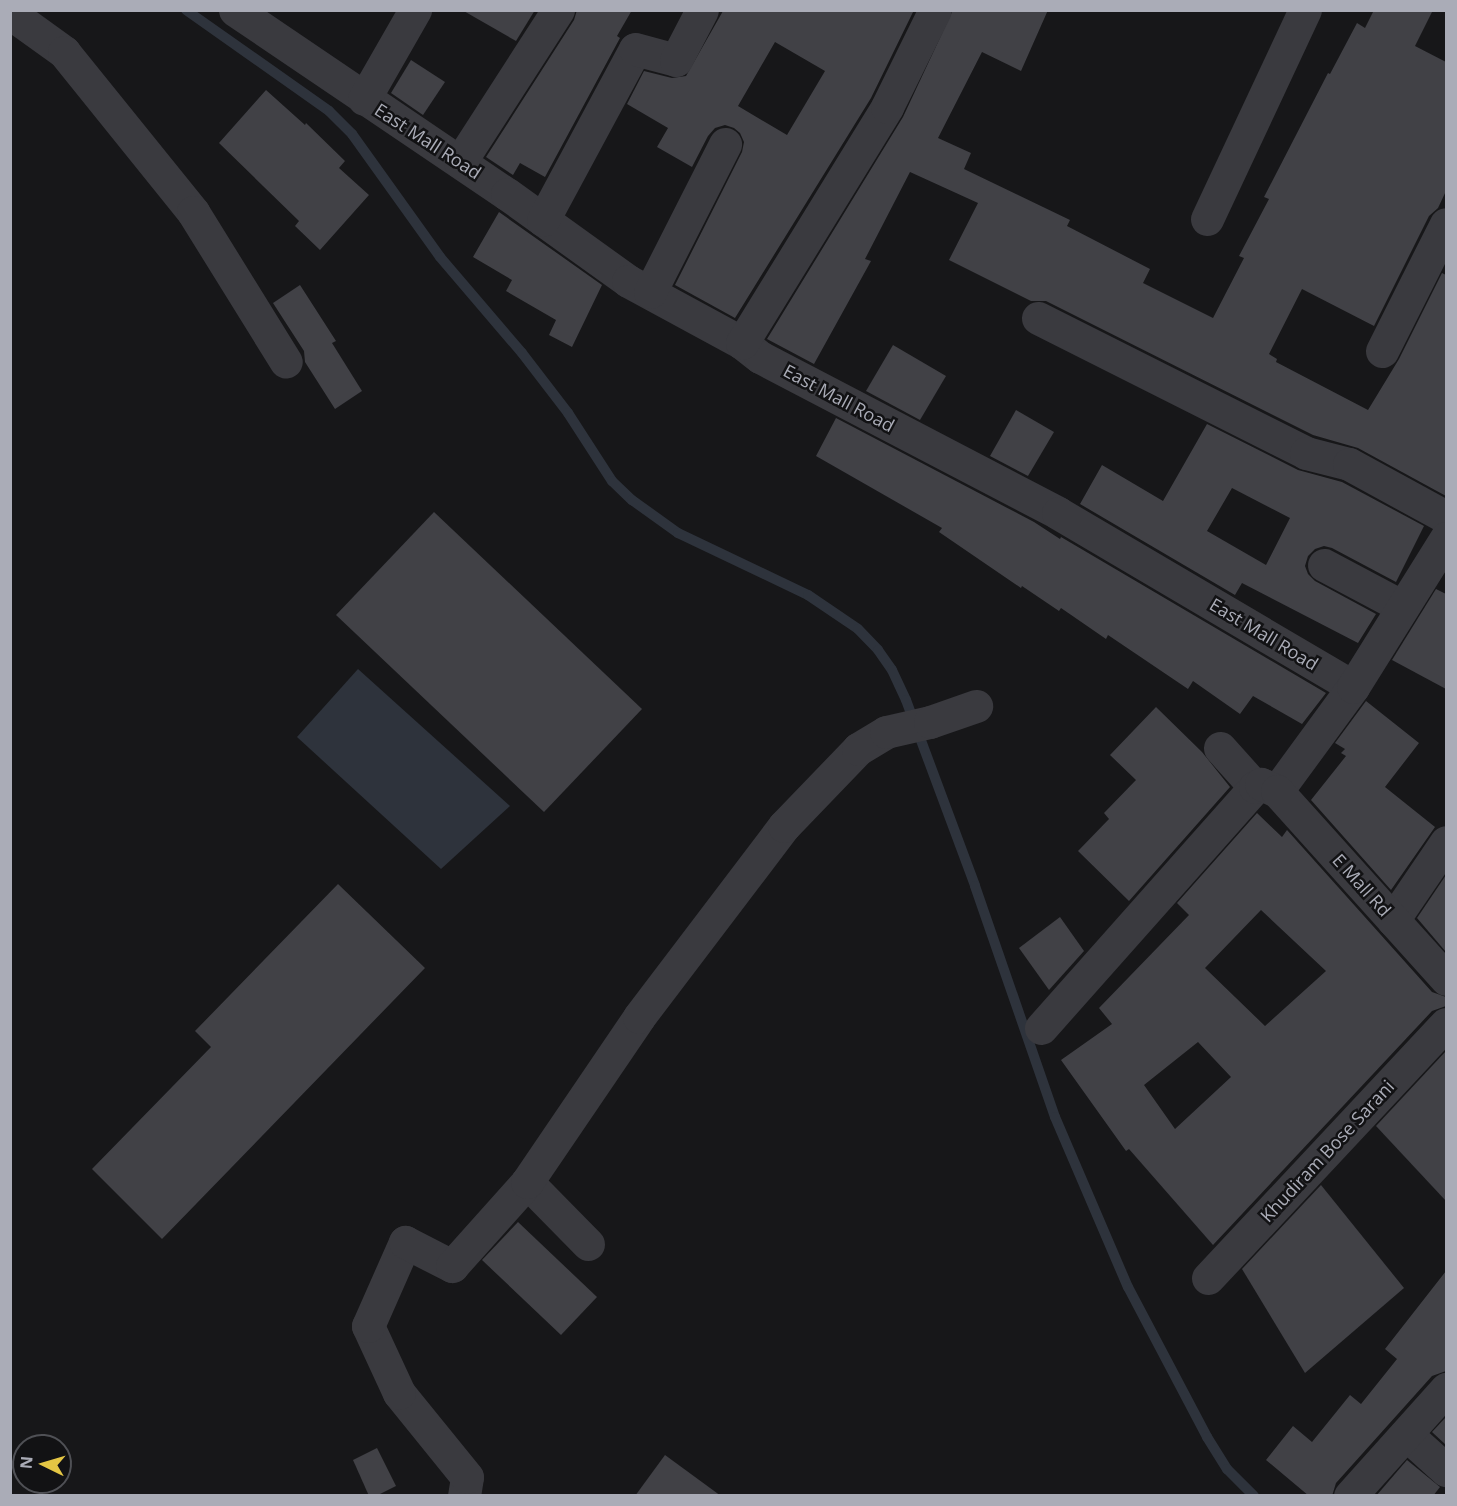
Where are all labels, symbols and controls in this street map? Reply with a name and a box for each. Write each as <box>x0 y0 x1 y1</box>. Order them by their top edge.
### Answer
street label: East Mall Road <box>371 99 485 183</box>
street label: East Mall Road <box>780 360 898 436</box>
street label: East Mall Road <box>1206 593 1322 675</box>
street label: E Mall Rd <box>1328 849 1396 921</box>
street label: Khudiram Bose Sarani <box>1256 1076 1398 1226</box>
north arrow <box>12 1434 72 1494</box>
text: N <box>15 1455 38 1470</box>

